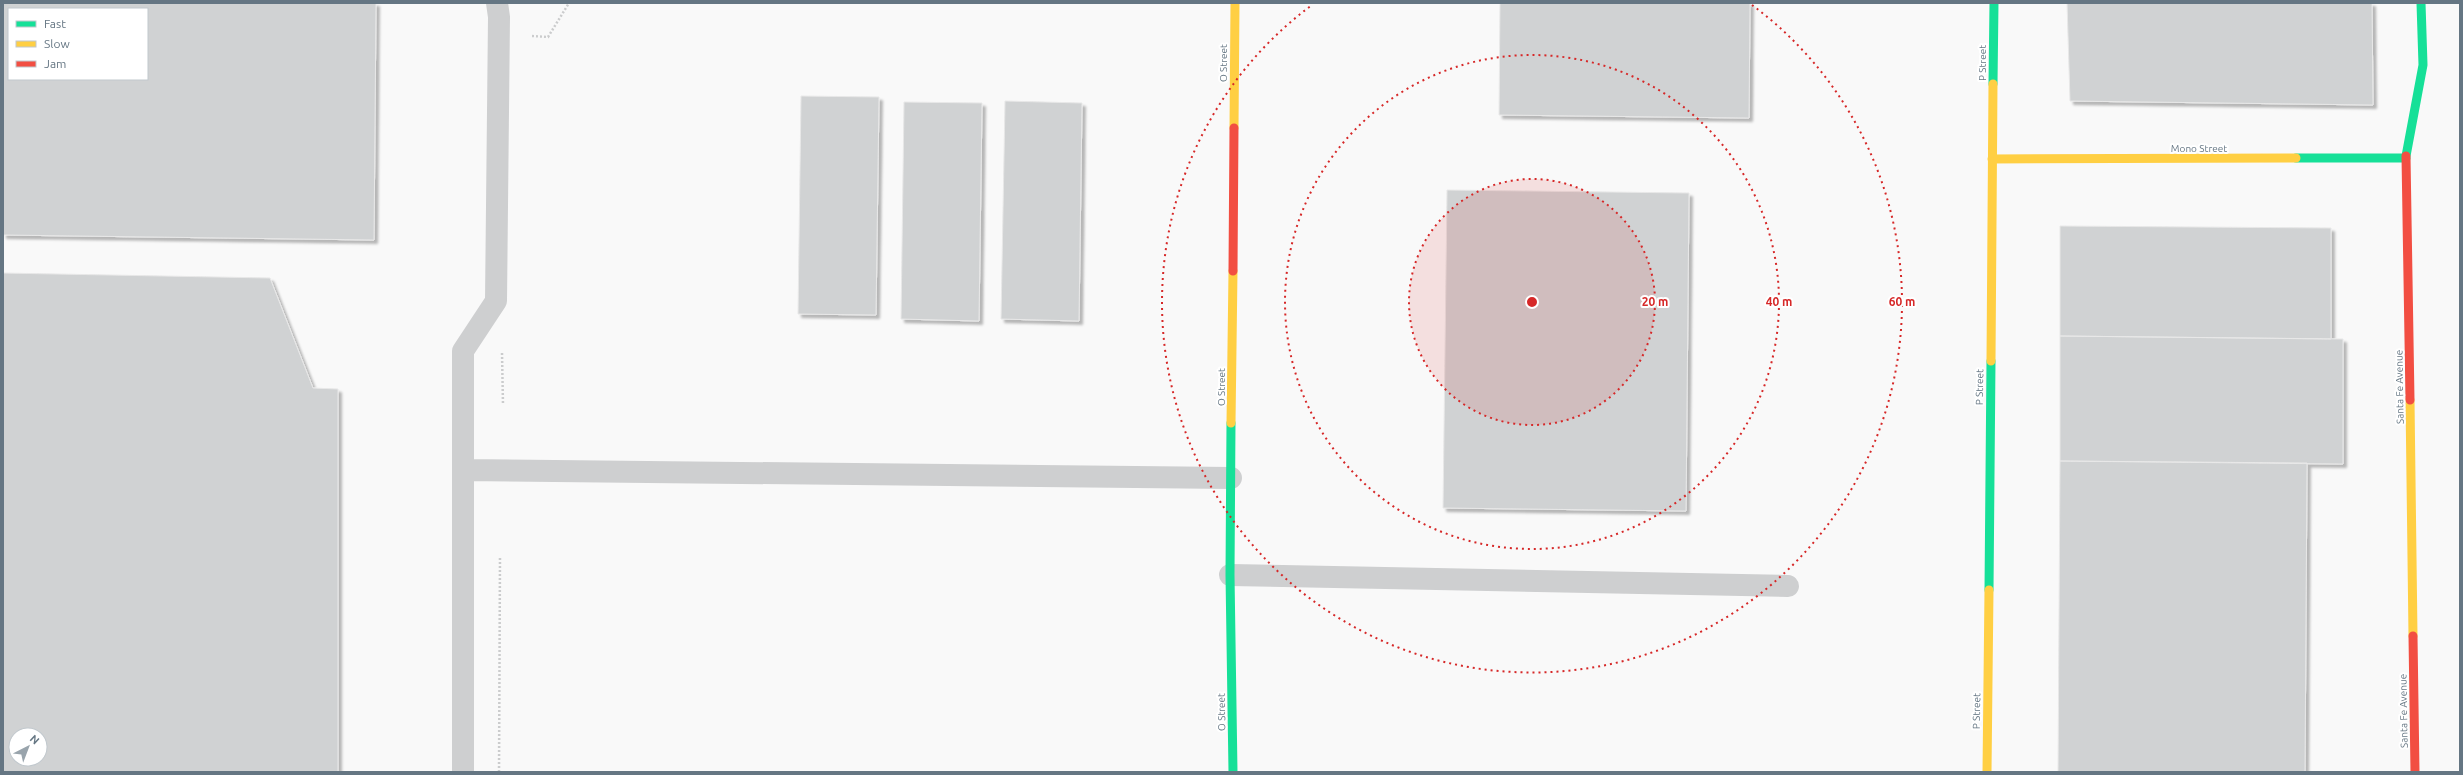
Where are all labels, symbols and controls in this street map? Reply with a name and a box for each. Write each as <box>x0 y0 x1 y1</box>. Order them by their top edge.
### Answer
legend <box>8 8 148 80</box>
text: Fast <box>44 17 66 30</box>
text: Slow <box>44 37 70 50</box>
street label: O Street <box>1218 44 1229 82</box>
street label: P Street <box>1977 45 1988 81</box>
text: Jam <box>44 57 66 70</box>
street label: Mono Street <box>2171 143 2227 154</box>
centre of rings <box>1525 295 1539 309</box>
text: 20 m <box>1642 295 1668 308</box>
text: 40 m <box>1766 295 1792 308</box>
text: 60 m <box>1889 295 1915 308</box>
street label: Santa Fe Avenue <box>2393 350 2406 424</box>
street label: O Street <box>1216 368 1227 406</box>
street label: P Street <box>1974 369 1985 405</box>
street label: Santa Fe Avenue <box>2397 674 2410 748</box>
street label: O Street <box>1216 693 1227 731</box>
street label: P Street <box>1971 693 1982 729</box>
north arrow <box>8 727 48 767</box>
text: N <box>28 732 42 747</box>

